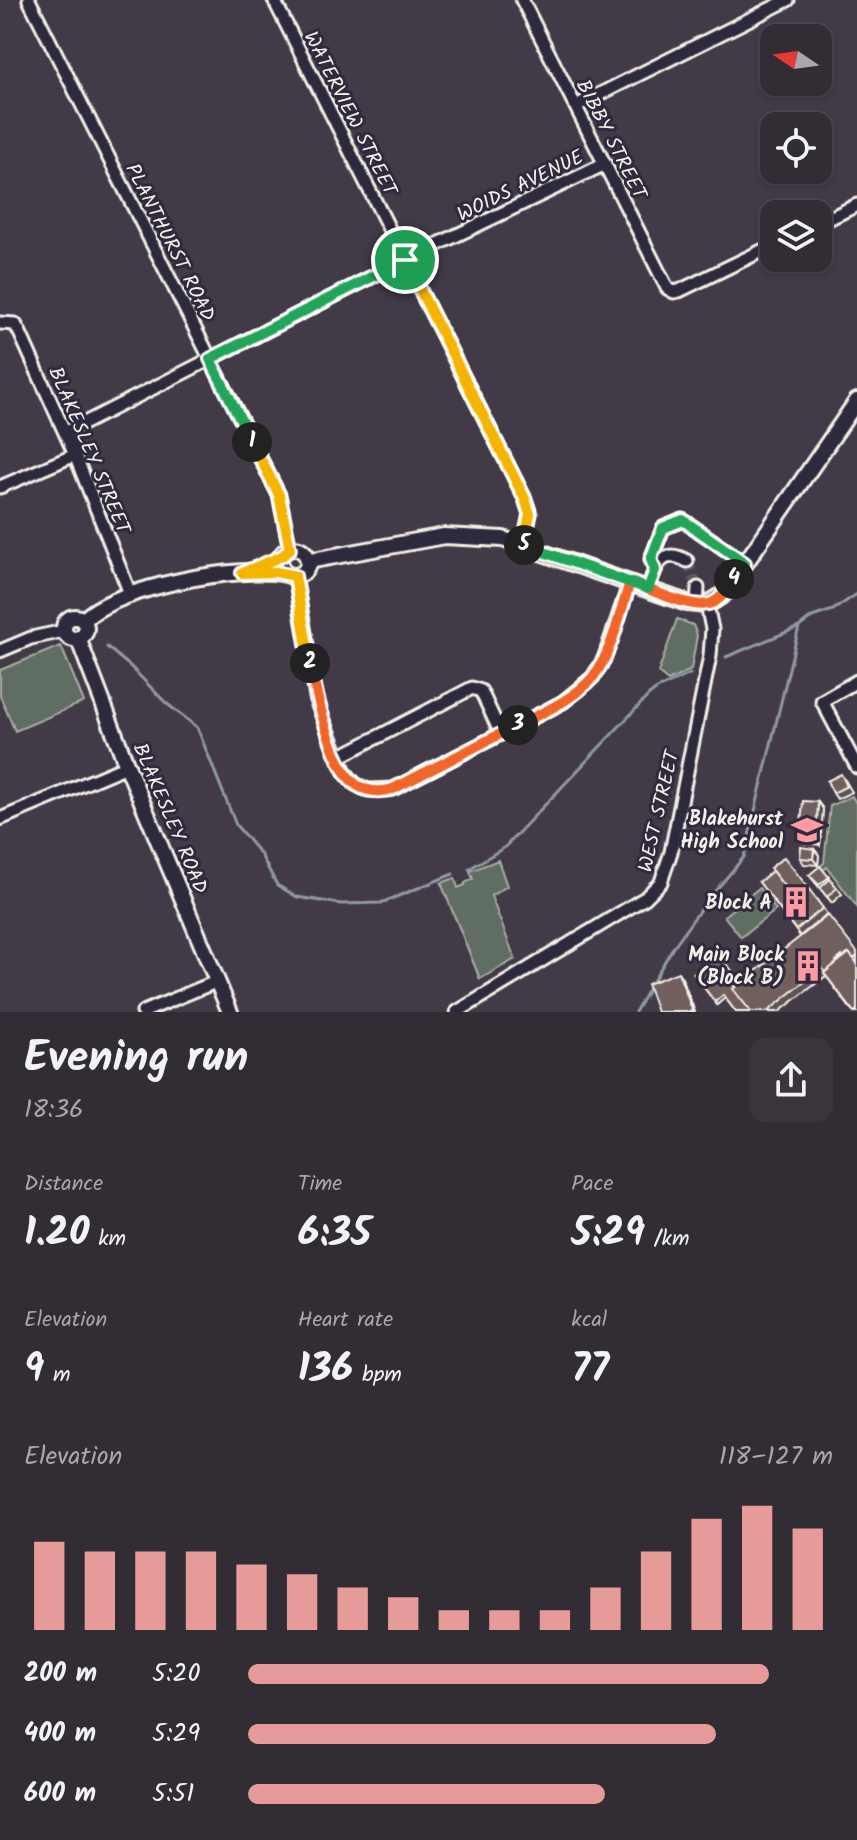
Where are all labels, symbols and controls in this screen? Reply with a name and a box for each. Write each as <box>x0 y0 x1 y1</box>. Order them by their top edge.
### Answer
north arrow <box>760 24 832 96</box>
map controls <box>760 24 832 272</box>
street label: WATERVIEW STREET <box>294 26 406 204</box>
street label: BIBBY STREET <box>566 74 655 208</box>
button: locate <box>760 112 832 184</box>
street label: WOIDS AVENUE <box>452 142 591 231</box>
street label: PLANTHURST ROAD <box>116 158 223 328</box>
button: layers <box>760 200 832 272</box>
pin <box>371 226 439 294</box>
icon: arrive <box>383 238 427 282</box>
street label: BLAKESLEY STREET <box>38 362 139 542</box>
pin: 1 <box>232 422 272 462</box>
text: 1 <box>249 424 255 459</box>
pin: 5 <box>504 525 544 565</box>
text: 5 <box>518 527 530 562</box>
pin: 4 <box>714 559 754 599</box>
text: 4 <box>728 561 740 596</box>
pin: 2 <box>290 643 330 683</box>
text: 2 <box>304 645 316 680</box>
pin: 3 <box>498 705 538 745</box>
text: 3 <box>512 707 524 742</box>
street label: BLAKESLEY ROAD <box>123 738 215 899</box>
street label: WEST STREET <box>630 745 690 875</box>
place label: Blakehurst High School <box>681 804 784 859</box>
school or university icon: Blakehurst High School <box>790 813 824 847</box>
building icon: Block A <box>779 885 813 919</box>
place label: Block A <box>705 888 772 920</box>
place label: Main Block (Block B) <box>688 940 785 995</box>
building icon: Main Block (Block B) <box>791 949 825 983</box>
text: Evening run <box>24 1024 248 1094</box>
button: share <box>749 1038 833 1122</box>
text: 18:36 <box>24 1089 84 1131</box>
text: Distance <box>24 1167 103 1202</box>
text: Time <box>298 1167 342 1202</box>
text: Pace <box>571 1167 613 1202</box>
text: 1.20 <box>24 1202 89 1266</box>
text: 6:35 <box>298 1202 371 1266</box>
text: 5:29 <box>571 1202 645 1266</box>
text: km <box>89 1222 126 1257</box>
text: /km <box>645 1222 689 1257</box>
text: Elevation <box>24 1303 107 1338</box>
text: Heart rate <box>298 1303 393 1338</box>
text: kcal <box>571 1303 607 1338</box>
text: 9 <box>24 1338 44 1402</box>
text: 136 <box>298 1338 353 1402</box>
text: 77 <box>571 1338 609 1402</box>
text: m <box>44 1358 71 1393</box>
text: bpm <box>353 1358 402 1393</box>
text: Elevation <box>24 1436 122 1478</box>
text: 118–127 m <box>719 1436 833 1478</box>
text: 200 m <box>24 1653 97 1695</box>
text: 5:20 <box>152 1653 200 1695</box>
text: 400 m <box>24 1713 96 1755</box>
text: 5:29 <box>152 1713 200 1755</box>
text: 600 m <box>24 1773 96 1815</box>
text: 5:51 <box>152 1773 194 1815</box>

